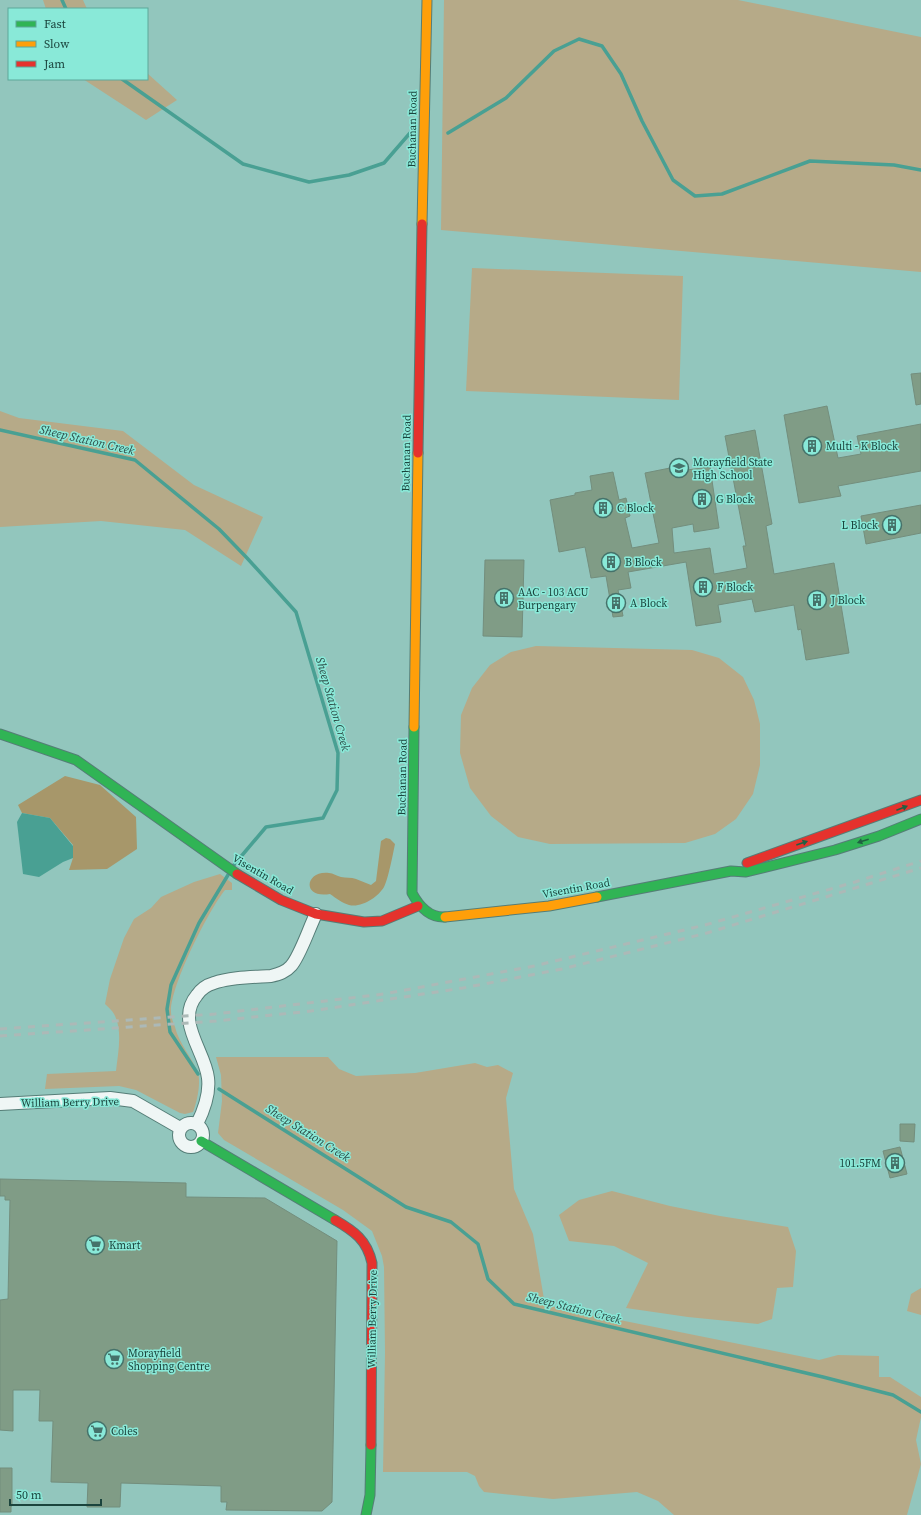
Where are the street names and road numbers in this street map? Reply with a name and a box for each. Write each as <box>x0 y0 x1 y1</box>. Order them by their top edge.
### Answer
street label: Buchanan Road <box>404 90 421 168</box>
street label: Buchanan Road <box>398 414 415 492</box>
street label: Buchanan Road <box>394 738 411 816</box>
street label: Visentin Road <box>229 851 297 898</box>
street label: Visentin Road <box>541 875 612 902</box>
street label: William Berry Drive <box>21 1094 120 1111</box>
street label: William Berry Drive <box>364 1269 381 1368</box>

